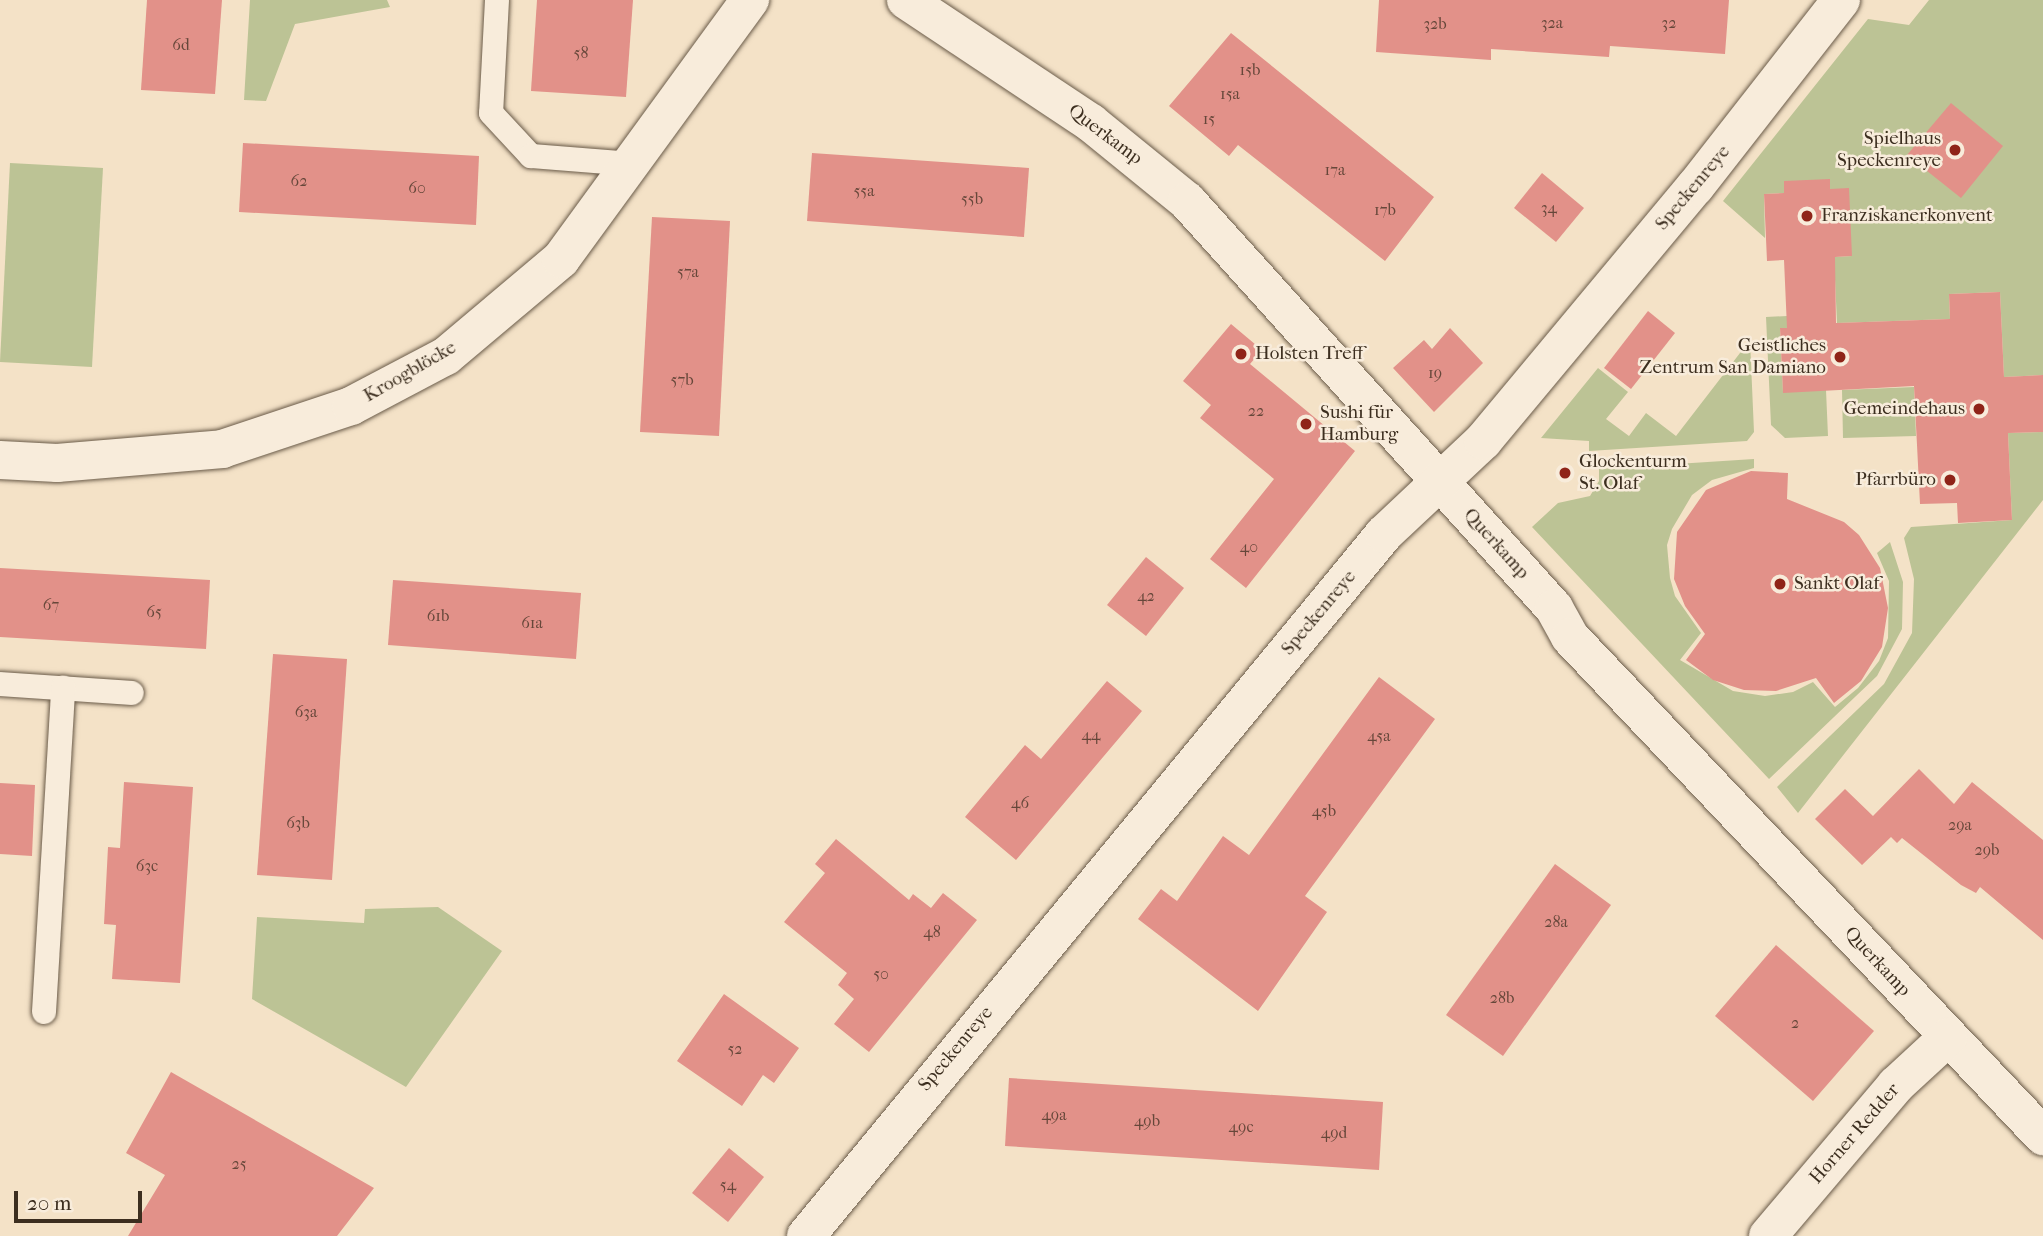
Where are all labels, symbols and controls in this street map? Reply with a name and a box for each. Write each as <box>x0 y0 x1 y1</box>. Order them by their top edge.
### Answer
house number: 32a <box>1541 13 1563 33</box>
house number: 32 <box>1662 13 1676 33</box>
house number: 32b <box>1423 14 1447 34</box>
house number: 6d <box>172 35 190 55</box>
house number: 58 <box>574 43 588 63</box>
house number: 15b <box>1240 60 1260 80</box>
house number: 15a <box>1220 84 1240 104</box>
street label: Querkamp <box>1063 100 1147 170</box>
house number: 15 <box>1203 109 1215 129</box>
place label: Spielhaus Speckenreye <box>1837 128 1941 172</box>
street label: Speckenreye <box>1651 141 1735 235</box>
marker: Spielhaus Speckenreye <box>1947 142 1963 158</box>
house number: 17a <box>1325 160 1345 180</box>
house number: 62 <box>291 171 307 191</box>
house number: 60 <box>408 178 426 198</box>
house number: 55a <box>853 181 875 201</box>
house number: 55b <box>961 189 983 209</box>
house number: 34 <box>1541 198 1557 218</box>
house number: 17b <box>1374 200 1396 220</box>
place label: Franziskanerkonvent <box>1821 205 1993 227</box>
marker: Franziskanerkonvent <box>1799 208 1815 224</box>
house number: 57a <box>677 262 699 282</box>
place label: Geistliches Zentrum San Damiano <box>1640 335 1826 379</box>
street label: Kroogblöcke <box>360 336 460 408</box>
place label: Holsten Treff <box>1255 343 1363 365</box>
marker: Holsten Treff <box>1233 346 1249 362</box>
marker: Geistliches Zentrum San Damiano <box>1832 349 1848 365</box>
house number: 19 <box>1428 363 1442 383</box>
house number: 57b <box>670 370 694 390</box>
place label: Gemeindehaus <box>1844 398 1965 420</box>
house number: 22 <box>1248 401 1264 421</box>
marker: Gemeindehaus <box>1971 401 1987 417</box>
place label: Sushi für Hamburg <box>1320 402 1398 446</box>
marker: Sushi für Hamburg <box>1298 416 1314 432</box>
place label: Glockenturm St. Olaf <box>1579 451 1687 495</box>
marker: Glockenturm St. Olaf <box>1557 465 1573 481</box>
place label: Pfarrbüro <box>1855 469 1936 491</box>
marker: Pfarrbüro <box>1942 472 1958 488</box>
street label: Querkamp <box>1458 504 1534 584</box>
house number: 40 <box>1240 537 1258 557</box>
street label: Speckenreye <box>1277 566 1361 660</box>
place label: Sankt Olaf <box>1794 573 1880 595</box>
marker: Sankt Olaf <box>1772 576 1788 592</box>
house number: 42 <box>1137 586 1155 606</box>
house number: 67 <box>43 595 59 615</box>
house number: 65 <box>146 602 162 622</box>
house number: 61b <box>427 606 449 626</box>
house number: 61a <box>521 613 543 633</box>
house number: 63a <box>295 702 317 722</box>
house number: 44 <box>1082 725 1100 745</box>
house number: 45a <box>1367 726 1391 746</box>
house number: 46 <box>1011 793 1029 813</box>
house number: 45b <box>1312 801 1336 821</box>
house number: 63b <box>286 813 310 833</box>
house number: 29a <box>1948 815 1972 835</box>
house number: 29b <box>1975 840 1999 860</box>
house number: 63c <box>136 856 158 876</box>
house number: 28a <box>1544 912 1568 932</box>
house number: 48 <box>923 922 941 942</box>
street label: Querkamp <box>1839 922 1915 1002</box>
house number: 50 <box>873 964 889 984</box>
house number: 28b <box>1490 988 1514 1008</box>
street label: Speckenreye <box>914 1002 998 1096</box>
house number: 2 <box>1791 1013 1799 1033</box>
house number: 52 <box>727 1039 743 1059</box>
street label: Horner Redder <box>1805 1079 1905 1189</box>
house number: 49a <box>1041 1105 1067 1125</box>
house number: 49b <box>1134 1111 1160 1131</box>
house number: 49c <box>1229 1117 1253 1137</box>
house number: 49d <box>1321 1123 1347 1143</box>
house number: 25 <box>231 1154 247 1174</box>
house number: 54 <box>720 1175 736 1195</box>
scale bar <box>18 1176 145 1220</box>
text: 20 m <box>27 1191 71 1215</box>

